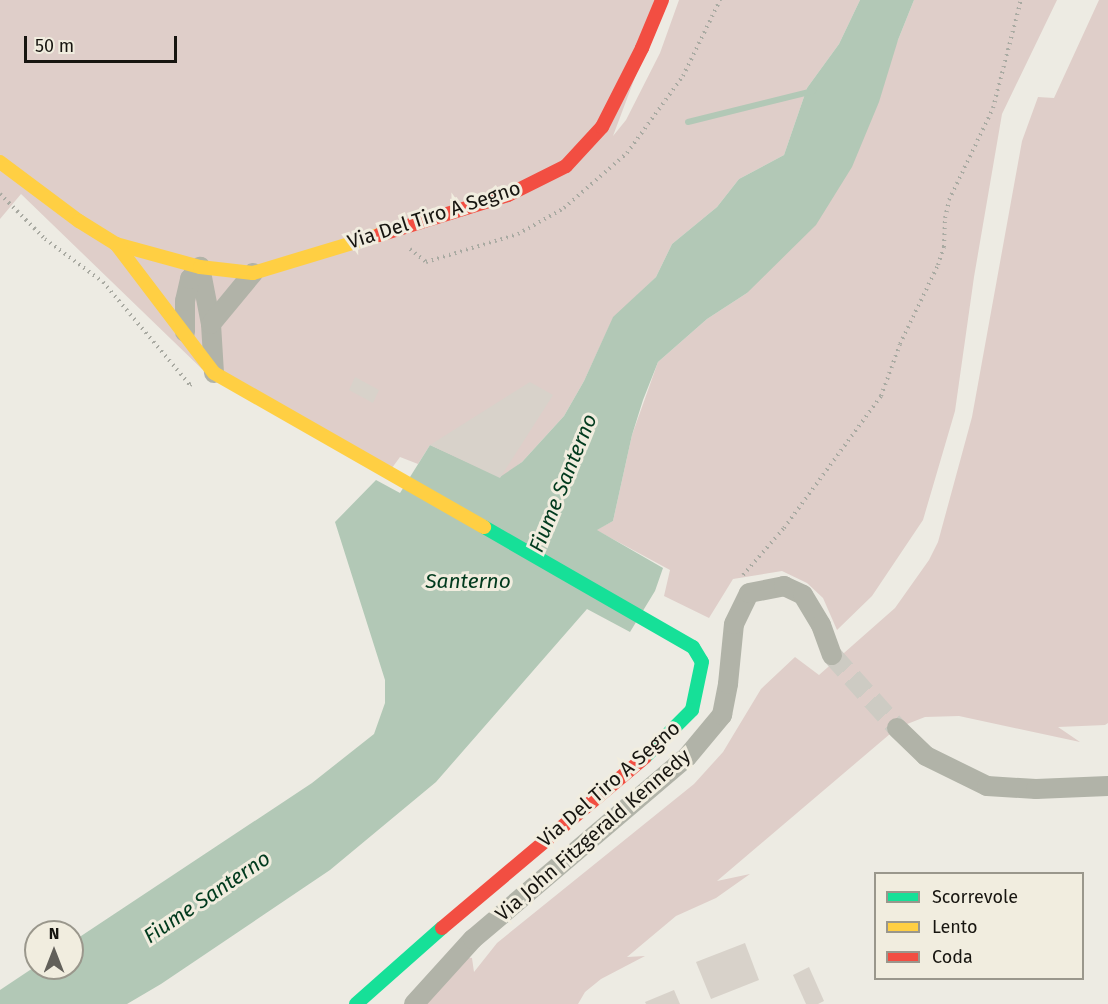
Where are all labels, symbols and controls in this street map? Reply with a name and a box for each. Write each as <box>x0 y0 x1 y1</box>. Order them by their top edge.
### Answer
scale bar <box>27 24 180 62</box>
text: 50 m <box>35 35 74 57</box>
street label: Via Del Tiro A Segno <box>345 176 523 254</box>
water label: Fiume Santerno <box>524 410 602 556</box>
water label: Santerno <box>425 568 511 594</box>
street label: Via Del Tiro A Segno <box>533 716 685 852</box>
street label: Via John Fitzgerald Kennedy <box>491 744 695 926</box>
water label: Fiume Santerno <box>139 845 275 949</box>
legend <box>874 872 1084 980</box>
text: Scorrevole <box>932 886 1018 908</box>
text: Lento <box>932 916 978 938</box>
north arrow <box>24 920 84 980</box>
text: N <box>49 924 59 943</box>
text: Coda <box>932 946 973 968</box>

